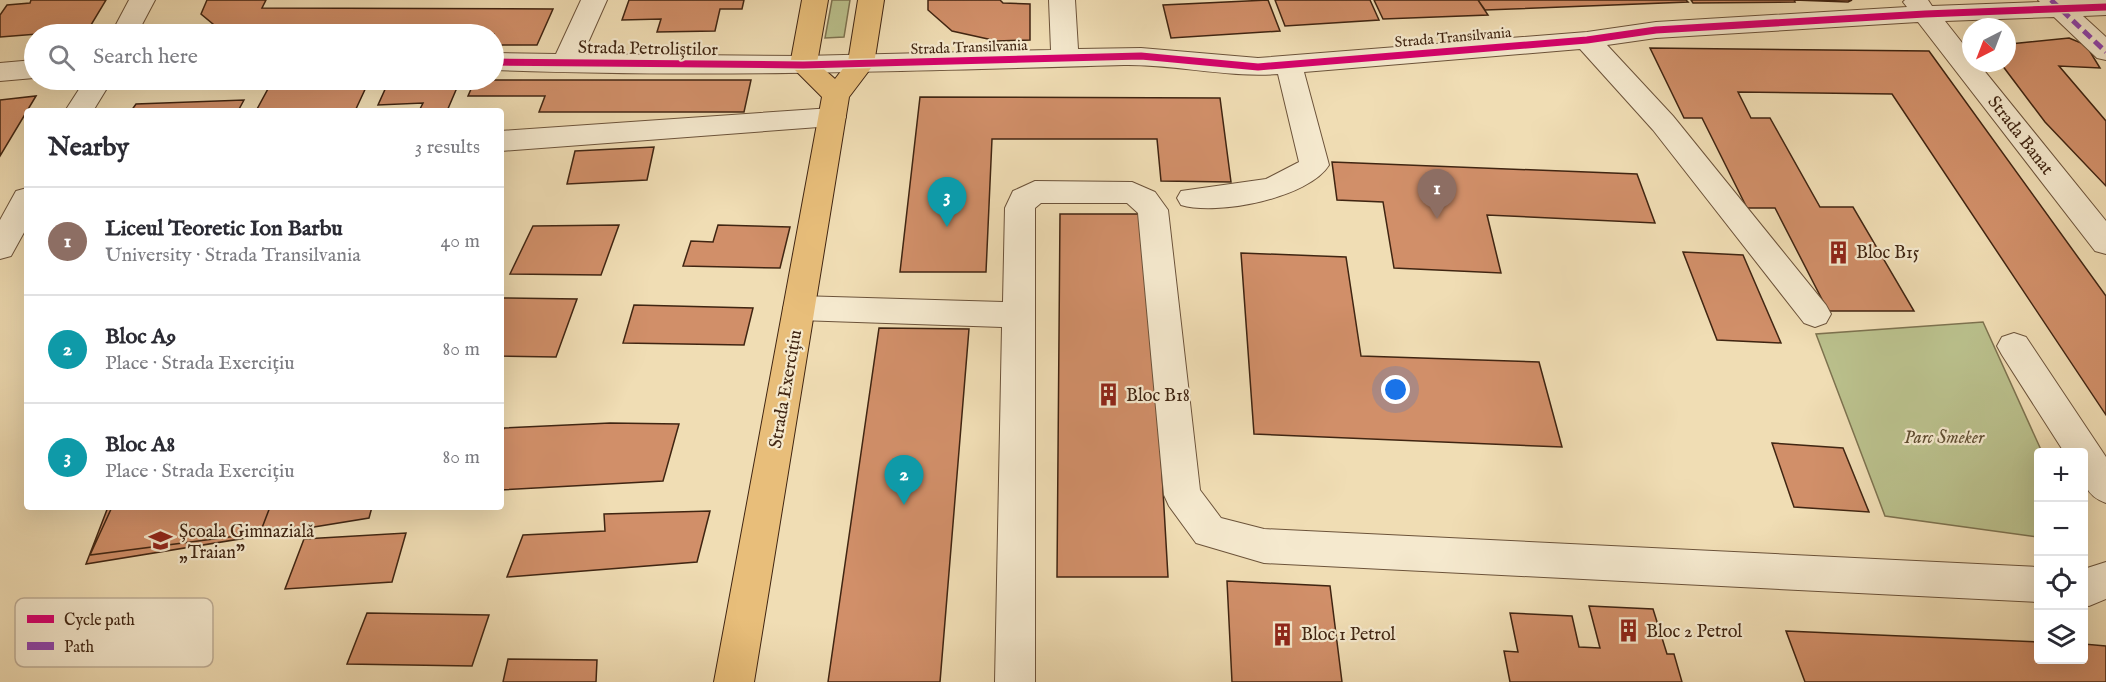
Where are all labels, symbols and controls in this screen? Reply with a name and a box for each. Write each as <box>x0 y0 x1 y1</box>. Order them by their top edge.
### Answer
north arrow <box>1962 18 2016 72</box>
street label: Strada Transilvania <box>1394 23 1513 52</box>
search box <box>24 24 504 90</box>
street label: Strada Transilvania <box>910 36 1028 59</box>
street label: Strada Petroliștilor <box>578 37 719 62</box>
icon: search <box>45 41 78 74</box>
text: Search here <box>93 43 198 71</box>
street label: Strada Banat <box>1982 92 2058 180</box>
text: Nearby <box>48 131 129 164</box>
text: 3 results <box>415 135 480 160</box>
pin: 1 <box>1418 170 1456 219</box>
pin: 3 <box>928 178 966 227</box>
text: Liceul Teoretic Ion Barbu <box>105 215 343 243</box>
text: 1 <box>64 229 71 254</box>
text: 40 m <box>441 229 480 254</box>
building icon: Bloc B15 <box>1825 239 1851 265</box>
place label: Bloc B15 <box>1856 242 1920 265</box>
text: University · Strada Transilvania <box>105 243 361 268</box>
text: Bloc A9 <box>105 323 176 351</box>
street label: Strada Exercițiu <box>765 328 808 450</box>
text: 2 <box>63 337 72 362</box>
text: 80 m <box>443 337 480 362</box>
text: Place · Strada Exercițiu <box>105 351 295 376</box>
your location <box>1381 375 1410 404</box>
building icon: Bloc B18 <box>1095 382 1121 408</box>
place label: Bloc B18 <box>1126 385 1190 408</box>
park label: Parc Smeker <box>1904 427 1985 450</box>
text: Bloc A8 <box>105 431 175 459</box>
text: 3 <box>64 445 71 470</box>
text: 80 m <box>443 445 480 470</box>
map controls <box>2034 448 2088 664</box>
button: + <box>2034 448 2088 502</box>
pin: 2 <box>884 456 924 505</box>
text: Place · Strada Exercițiu <box>105 459 295 484</box>
button: − <box>2034 502 2088 556</box>
place label: Școala Gimnazială „Traian” <box>179 521 314 565</box>
school or university icon: Școala Gimnazială „Traian” <box>148 528 174 554</box>
button: locate <box>2034 556 2088 610</box>
legend <box>15 598 213 667</box>
button: layers <box>2034 610 2088 664</box>
text: Cycle path <box>64 611 135 631</box>
building icon: Bloc 2 Petrol <box>1615 618 1641 644</box>
building icon: Bloc 1 Petrol <box>1270 621 1296 647</box>
place label: Bloc 2 Petrol <box>1646 621 1742 644</box>
place label: Bloc 1 Petrol <box>1301 624 1396 647</box>
text: Path <box>64 638 95 658</box>

